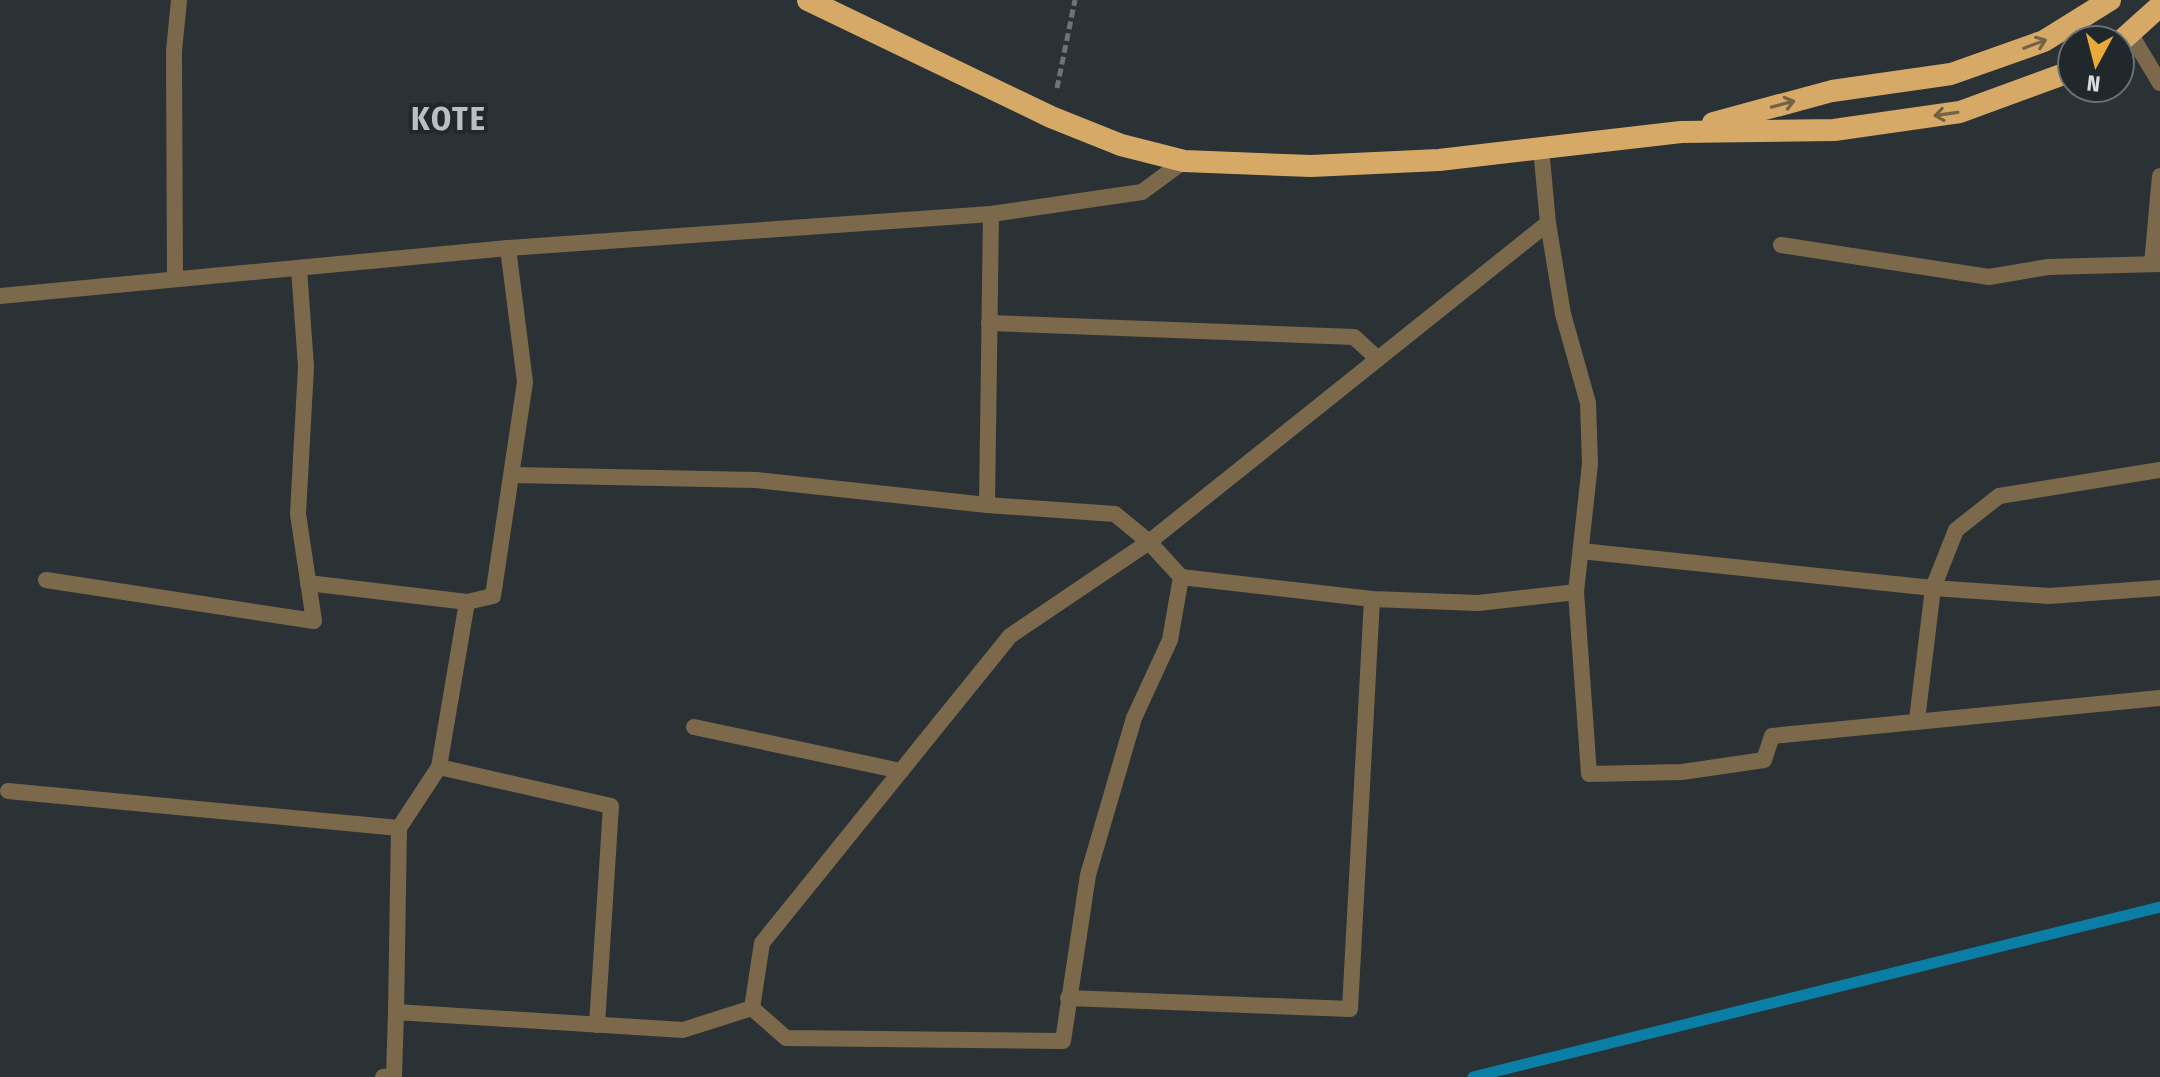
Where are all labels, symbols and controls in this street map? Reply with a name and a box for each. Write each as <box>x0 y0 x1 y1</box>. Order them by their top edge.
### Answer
north arrow <box>2056 24 2136 104</box>
one-way arrow <box>2022 36 2047 50</box>
text: N <box>2085 69 2102 98</box>
one-way arrow <box>1770 95 1796 110</box>
district label: KOTE <box>411 100 487 138</box>
one-way arrow <box>1934 107 1959 122</box>

